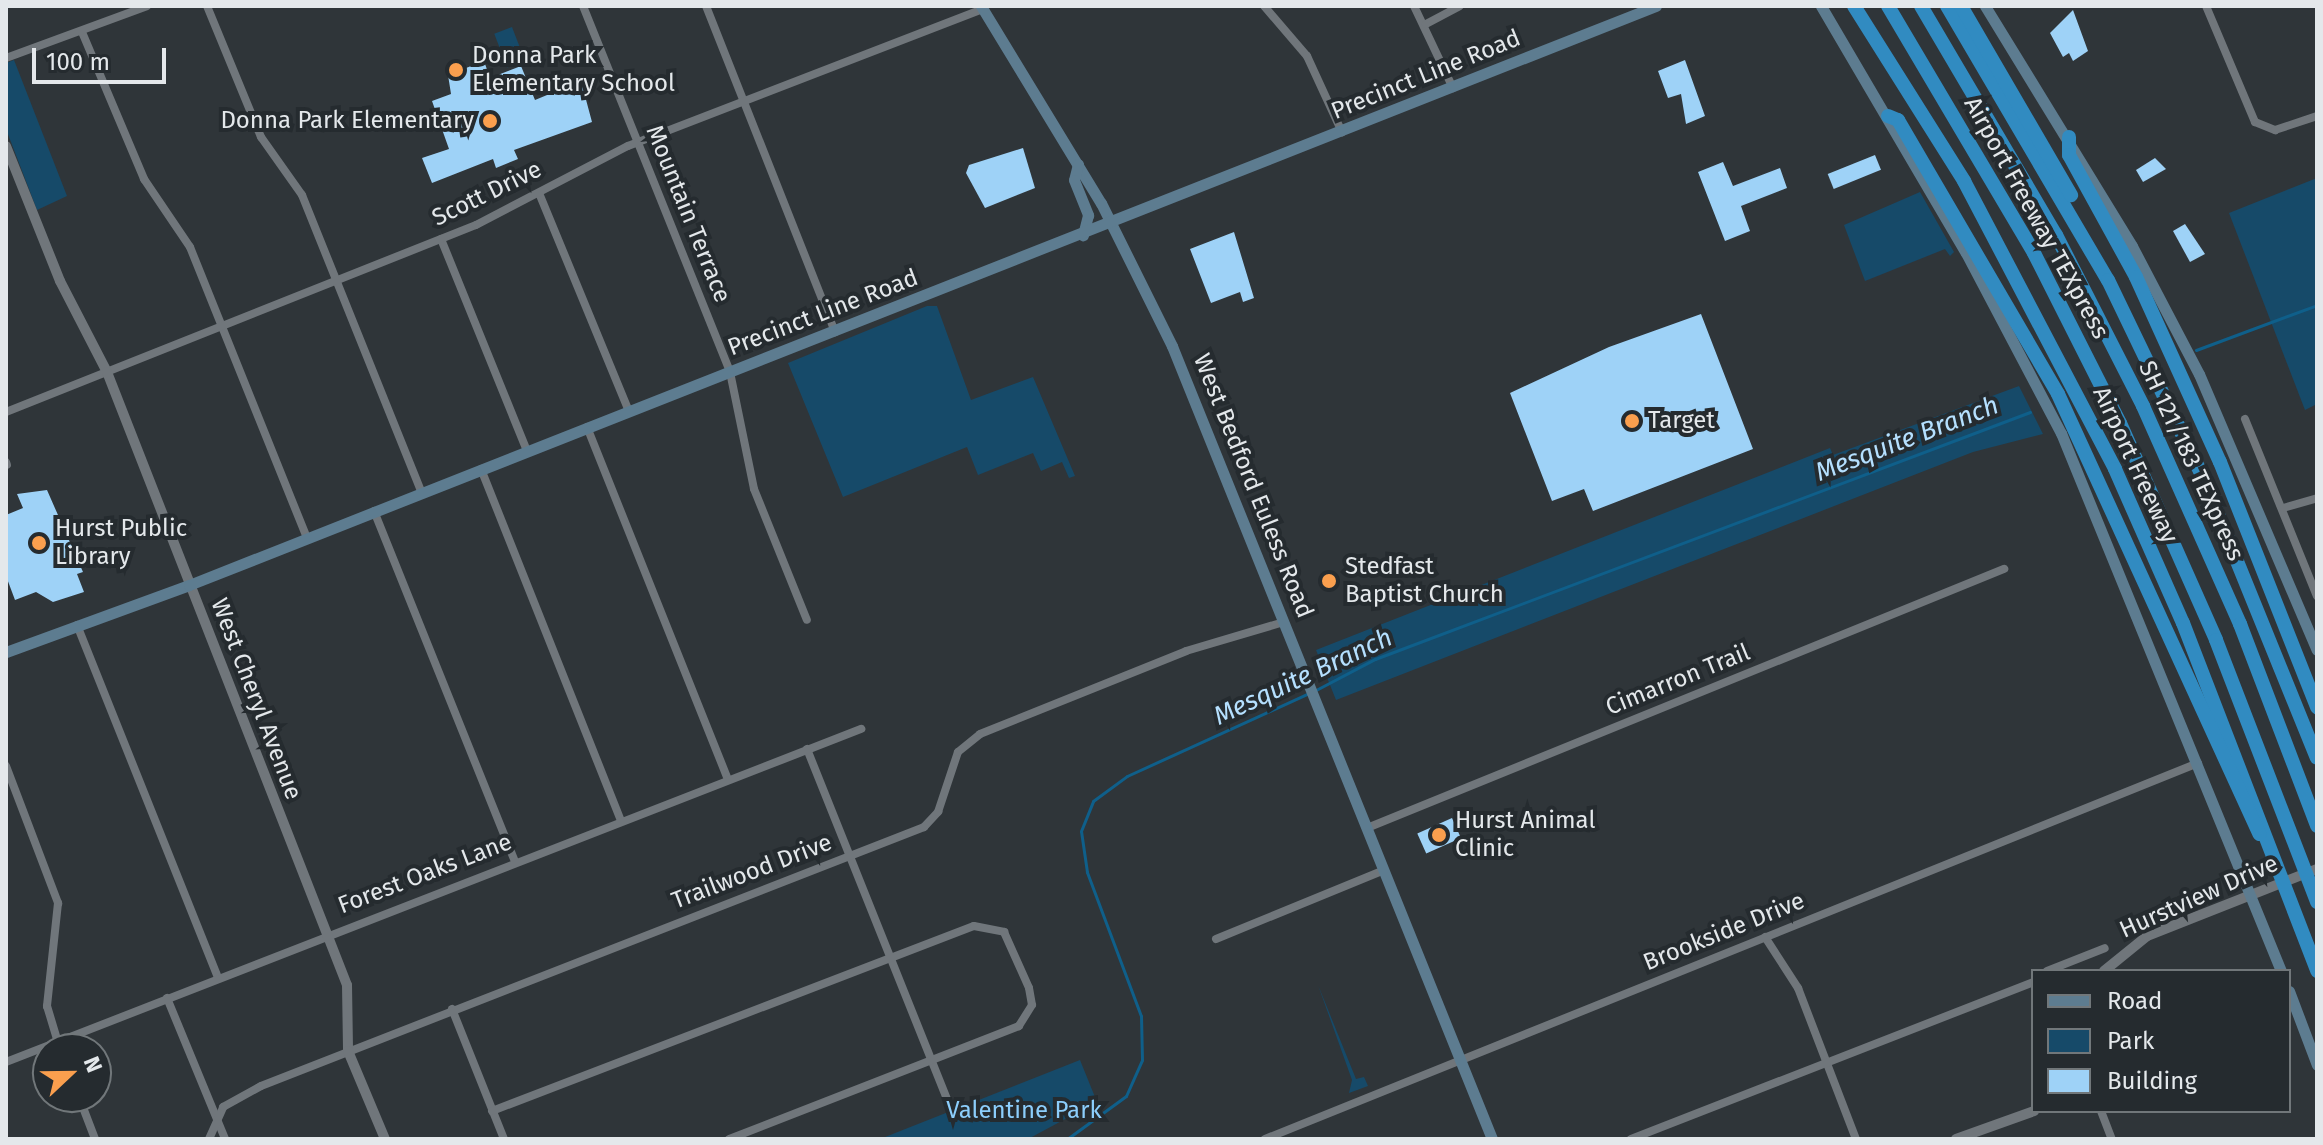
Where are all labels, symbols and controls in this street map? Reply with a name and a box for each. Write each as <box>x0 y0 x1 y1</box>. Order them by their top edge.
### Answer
street label: Precinct Line Road <box>1327 24 1525 126</box>
scale bar <box>36 32 170 82</box>
place label: Donna Park Elementary School <box>472 42 675 98</box>
text: 100 m <box>46 48 110 76</box>
marker: Donna Park Elementary School <box>447 61 465 79</box>
street label: Airport Freeway TEXpress <box>1957 92 2115 344</box>
place label: Donna Park Elementary <box>220 107 474 135</box>
marker: Donna Park Elementary <box>481 112 499 130</box>
street label: Mountain Terrace <box>639 121 737 307</box>
street label: Scott Drive <box>428 155 546 233</box>
street label: Precinct Line Road <box>724 263 922 363</box>
street label: West Bedford Euless Road <box>1187 350 1319 622</box>
street label: SH 121/183 TEXpress <box>2132 357 2250 565</box>
street label: Airport Freeway <box>2086 382 2184 548</box>
water label: Mesquite Branch <box>1811 390 2003 488</box>
place label: Target <box>1648 407 1715 435</box>
marker: Target <box>1623 412 1641 430</box>
place label: Hurst Public Library <box>55 515 187 571</box>
marker: Hurst Public Library <box>30 534 48 552</box>
place label: Stedfast Baptist Church <box>1345 553 1504 609</box>
marker: Stedfast Baptist Church <box>1320 572 1338 590</box>
street label: West Cheryl Avenue <box>204 594 308 804</box>
water label: Mesquite Branch <box>1209 622 1397 732</box>
street label: Cimarron Trail <box>1602 638 1754 722</box>
place label: Hurst Animal Clinic <box>1455 807 1595 863</box>
marker: Hurst Animal Clinic <box>1430 826 1448 844</box>
street label: Forest Oaks Lane <box>334 828 516 920</box>
street label: Trailwood Drive <box>668 828 836 916</box>
street label: Hurstview Drive <box>2115 849 2283 945</box>
street label: Brookside Drive <box>1639 887 1809 977</box>
legend <box>2031 969 2291 1113</box>
text: Road <box>2107 987 2162 1015</box>
text: Park <box>2107 1027 2154 1055</box>
north arrow <box>32 1033 112 1113</box>
text: N <box>78 1053 108 1076</box>
text: Building <box>2107 1067 2197 1095</box>
park label: Valentine Park <box>946 1097 1102 1125</box>

